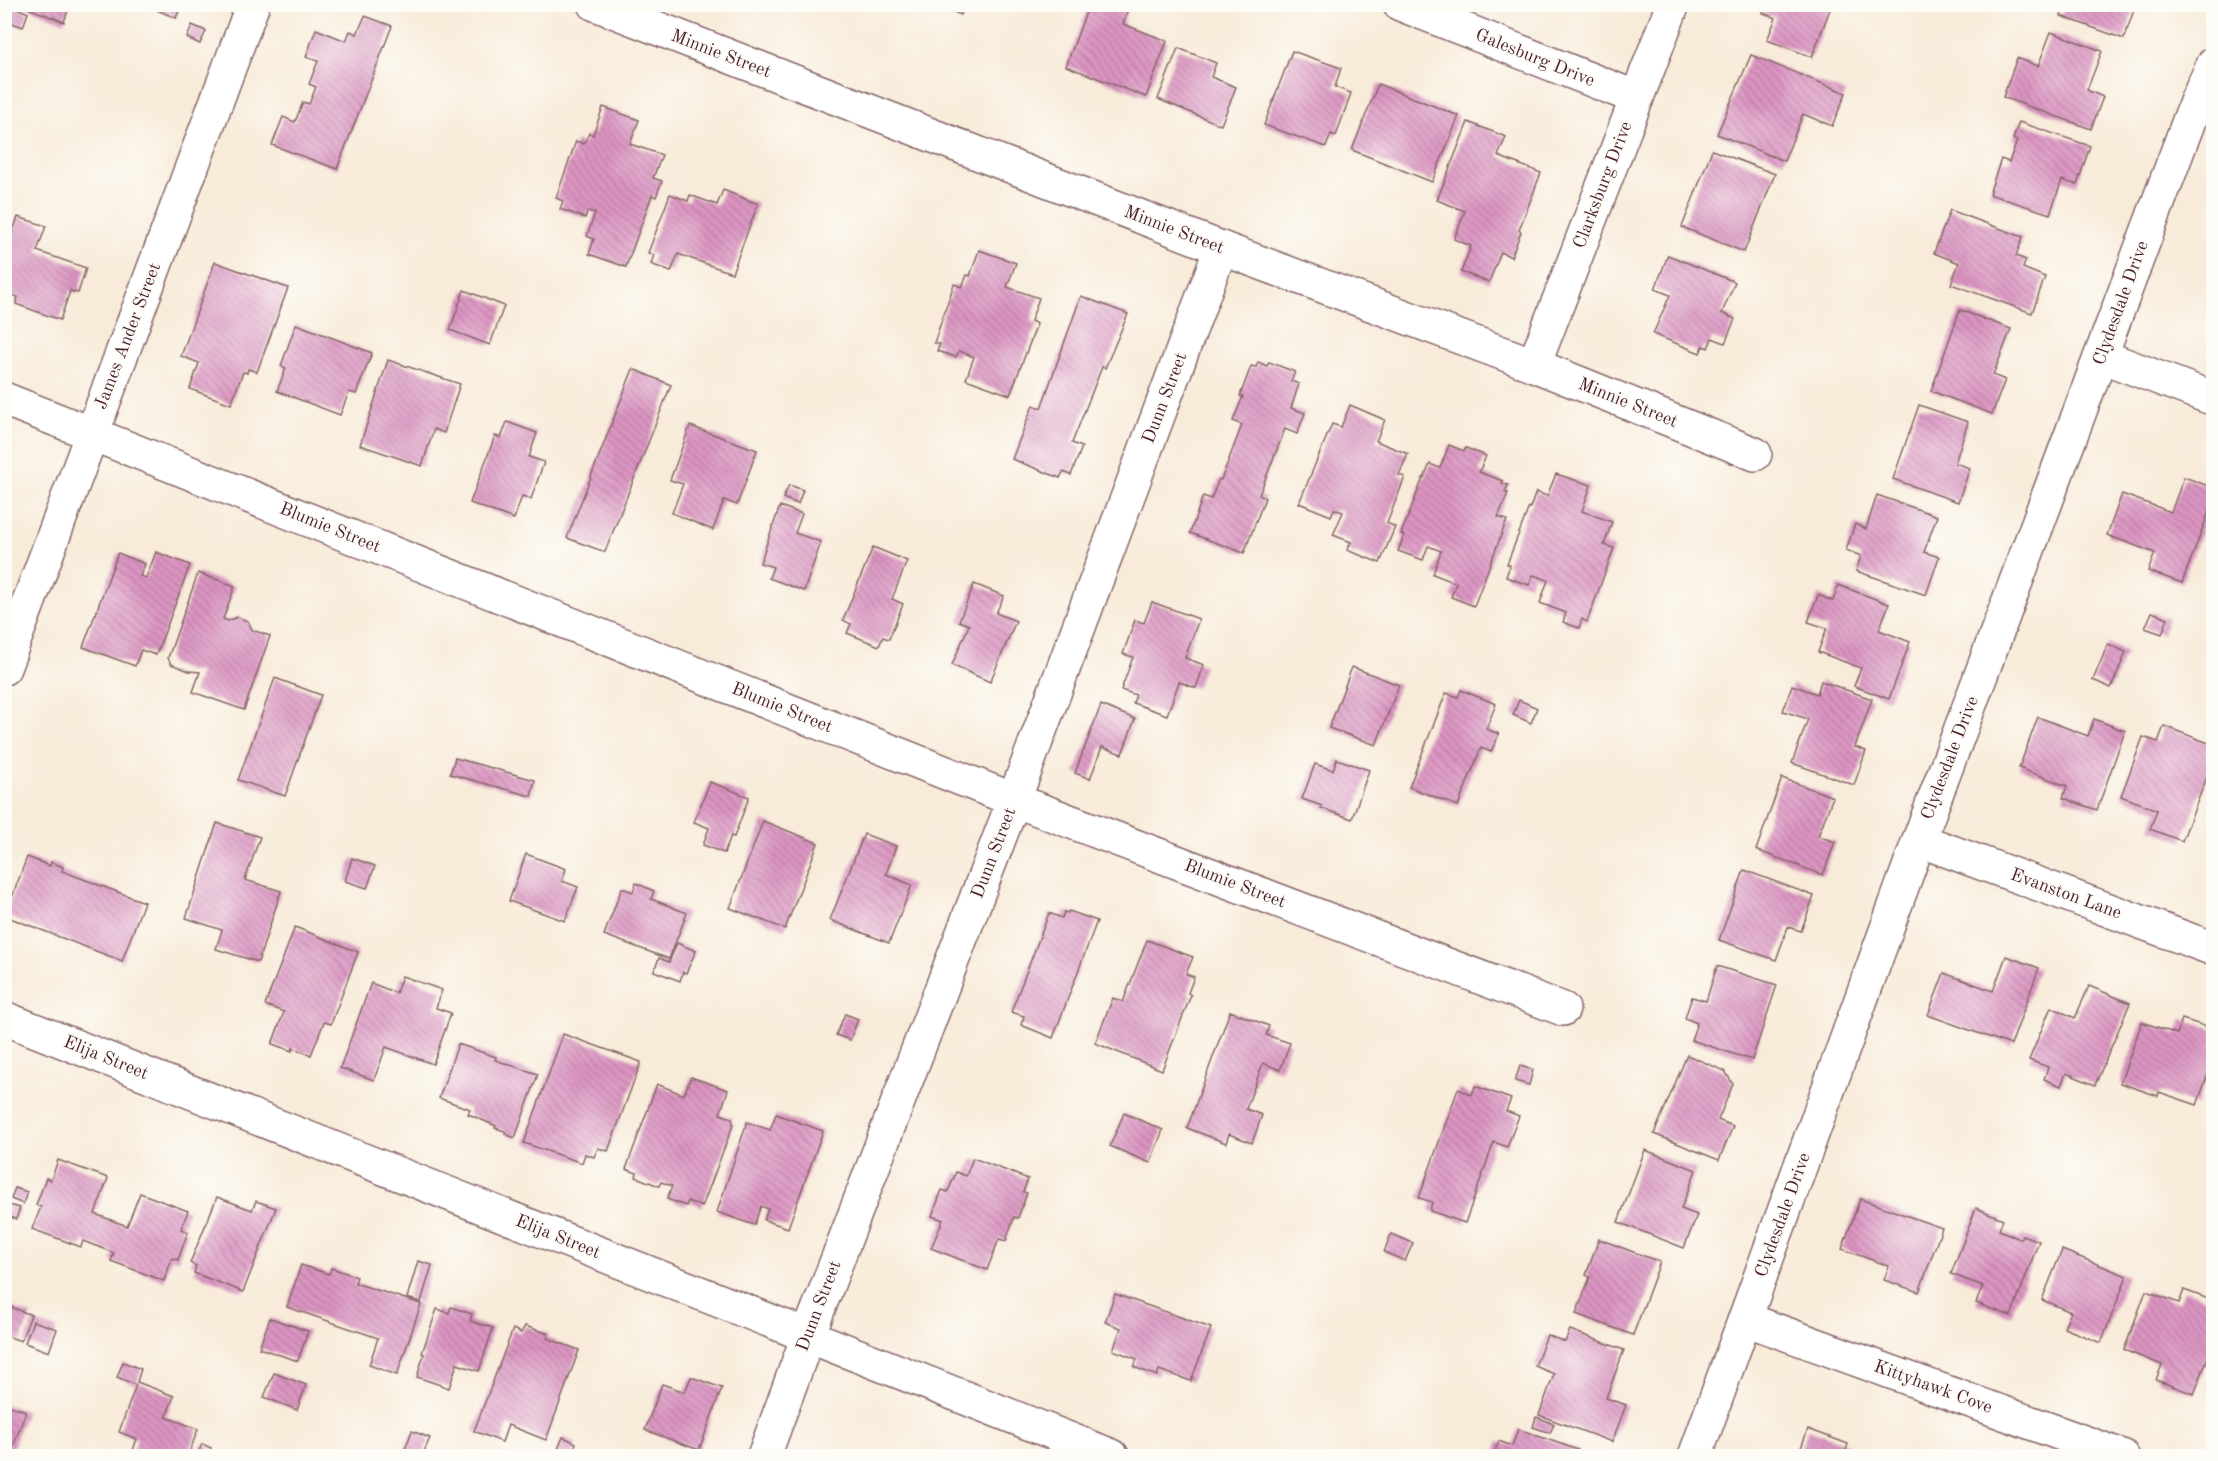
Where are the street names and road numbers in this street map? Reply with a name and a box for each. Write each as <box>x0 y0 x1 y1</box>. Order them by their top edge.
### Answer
street label: Galesburg Drive <box>1473 26 1597 90</box>
street label: Minnie Street <box>669 27 773 81</box>
street label: Clarksburg Drive <box>1570 119 1636 251</box>
street label: Minnie Street <box>1122 203 1226 257</box>
street label: Clydesdale Drive <box>2090 238 2152 368</box>
street label: James Ander Street <box>92 260 164 412</box>
street label: Dunn Street <box>1139 350 1191 446</box>
street label: Minnie Street <box>1576 375 1680 431</box>
street label: Blumie Street <box>277 500 383 556</box>
street label: Blumie Street <box>729 680 835 736</box>
street label: Clydesdale Drive <box>1918 694 1982 822</box>
street label: Dunn Street <box>968 805 1020 901</box>
street label: Blumie Street <box>1182 856 1288 912</box>
street label: Evanston Lane <box>2008 866 2124 922</box>
street label: Elija Street <box>61 1033 151 1083</box>
street label: Clydesdale Drive <box>1752 1150 1814 1280</box>
street label: Elija Street <box>513 1212 603 1262</box>
street label: Dunn Street <box>793 1258 845 1354</box>
street label: Kittyhawk Cove <box>1871 1357 1995 1417</box>

